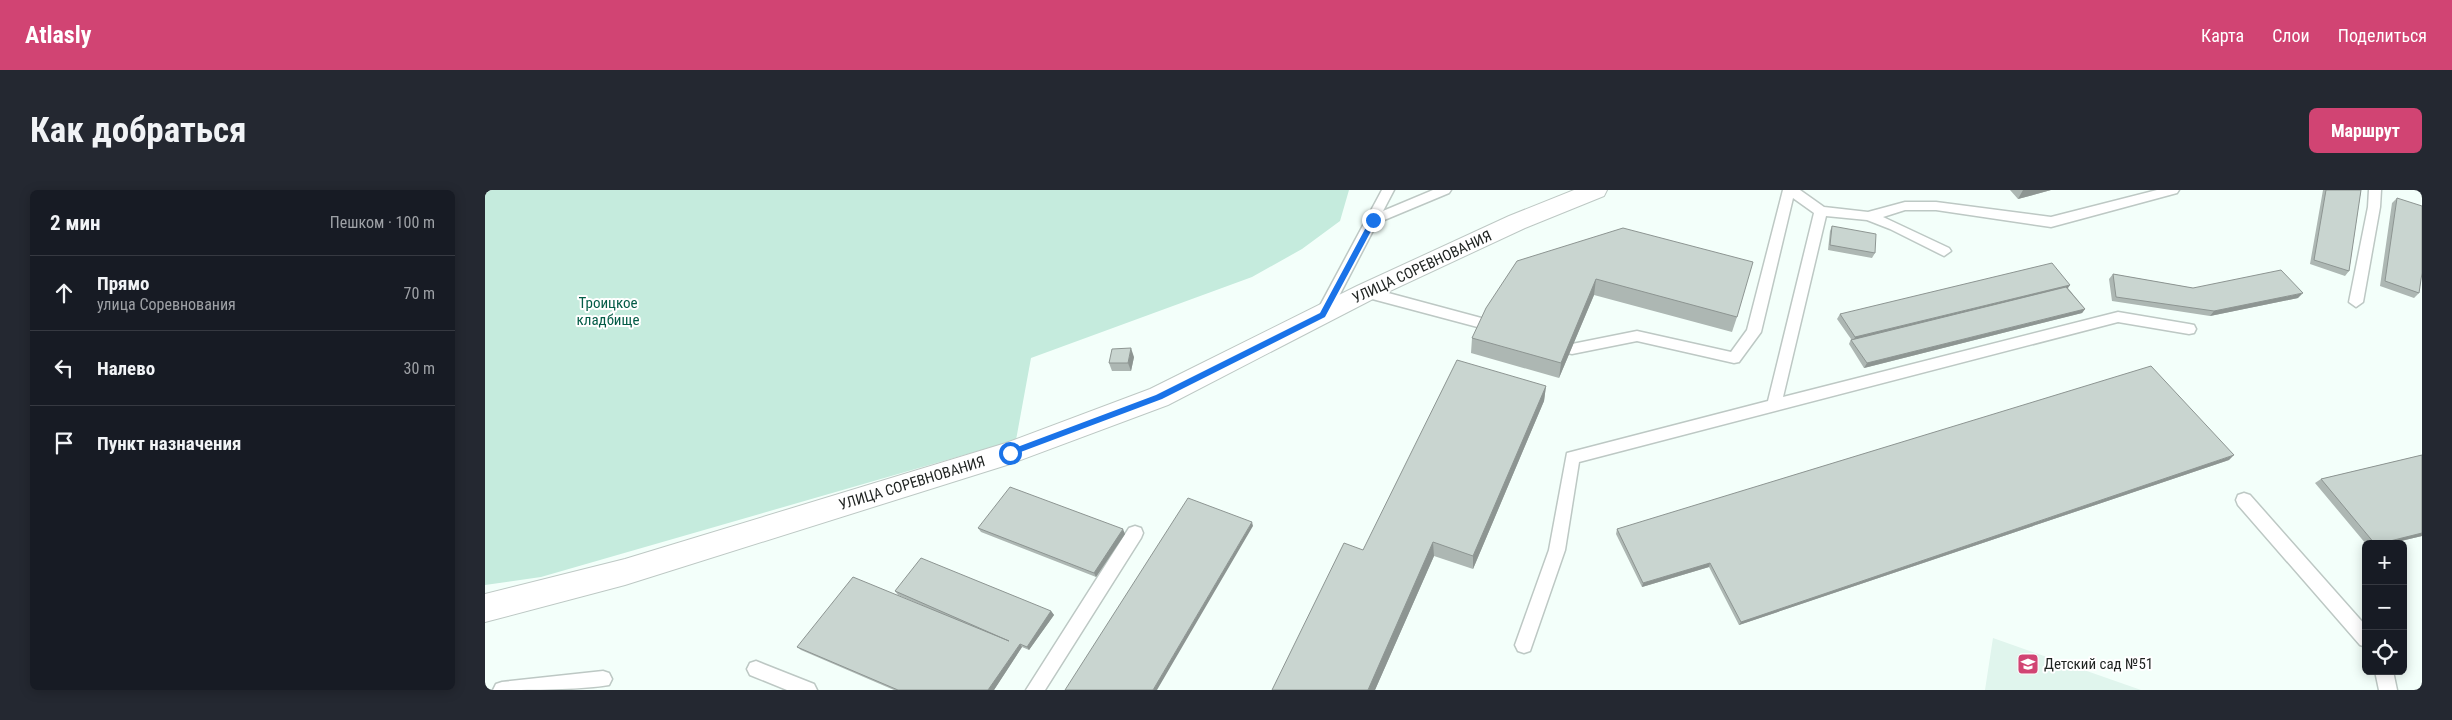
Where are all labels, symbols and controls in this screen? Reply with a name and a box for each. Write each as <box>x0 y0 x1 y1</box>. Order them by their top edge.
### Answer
text: Atlasly <box>25 21 91 49</box>
text: Карта <box>2201 25 2244 46</box>
text: Слои <box>2272 25 2310 46</box>
text: Поделиться <box>2338 25 2427 46</box>
button: Маршрут <box>2309 108 2422 153</box>
text: Как добраться <box>30 110 246 151</box>
route end <box>1362 209 1385 232</box>
text: 2 мин <box>50 211 100 235</box>
text: Пешком · 100 m <box>330 213 435 232</box>
street label: УЛИЦА СОРЕВНОВАНИЯ <box>1349 227 1495 307</box>
text: Прямо <box>97 272 150 295</box>
icon: ahead <box>50 279 78 307</box>
text: 70 m <box>403 284 435 303</box>
park label: Троицкое кладбище <box>577 294 639 329</box>
text: улица Соревнования <box>97 295 236 314</box>
icon: left <box>50 354 78 382</box>
text: Налево <box>97 357 155 380</box>
text: 30 m <box>403 359 435 378</box>
icon: arrive <box>50 429 78 457</box>
text: Пункт назначения <box>97 432 241 455</box>
route start <box>999 442 1022 465</box>
street label: УЛИЦА СОРЕВНОВАНИЯ <box>837 452 987 514</box>
map controls <box>2362 540 2407 675</box>
button: + <box>2362 540 2407 585</box>
button: − <box>2362 585 2407 630</box>
button: locate <box>2362 630 2407 675</box>
school or university icon: Детский сад №51 <box>2016 652 2040 676</box>
place label: Детский сад №51 <box>2044 655 2153 673</box>

